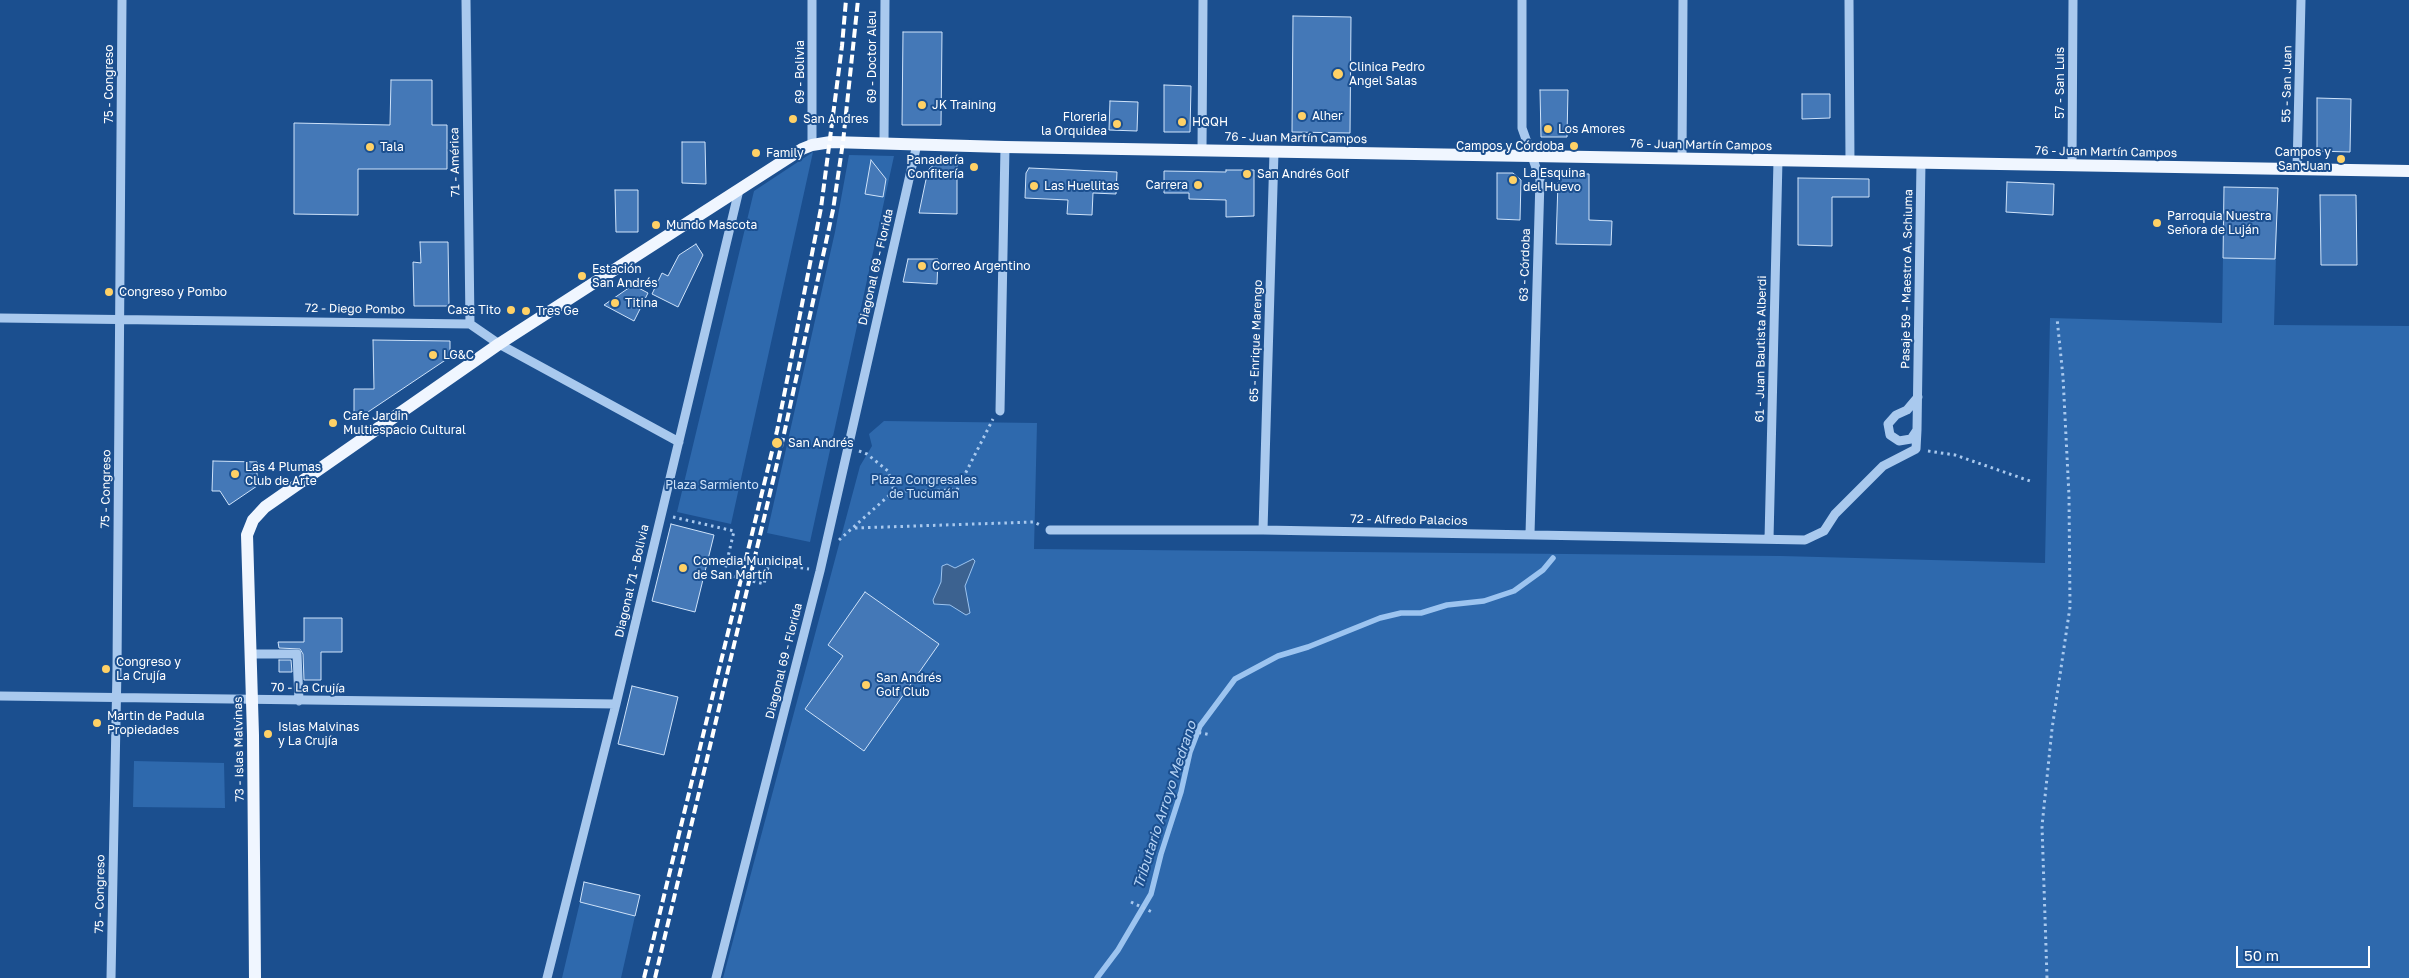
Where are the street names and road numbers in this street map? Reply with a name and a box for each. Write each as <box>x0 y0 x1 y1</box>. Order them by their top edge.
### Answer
street label: 69 - Doctor Aleu <box>865 11 879 103</box>
street label: 69 - Bolivia <box>793 40 807 104</box>
street label: 75 - Congreso <box>102 44 116 124</box>
street label: 55 - San Juan <box>2279 45 2295 123</box>
street label: 57 - San Luis <box>2053 47 2067 119</box>
street label: 71 - América <box>447 127 463 197</box>
street label: 76 - Juan Martín Campos <box>1225 130 1367 146</box>
street label: 76 - Juan Martín Campos <box>1630 137 1772 153</box>
street label: 76 - Juan Martín Campos <box>2035 144 2177 160</box>
street label: Pasaje 59 - Maestro A. Schiuma <box>1898 189 1916 369</box>
street label: Diagonal 69 - Florida <box>856 207 896 327</box>
street label: 63 - Córdoba <box>1517 228 1533 302</box>
street label: 61 - Juan Bautista Alberdi <box>1753 275 1769 423</box>
street label: 65 - Enrique Marengo <box>1247 280 1265 402</box>
street label: 72 - Diego Pombo <box>305 301 405 317</box>
street label: 75 - Congreso <box>98 449 114 529</box>
street label: 72 - Alfredo Palacios <box>1350 512 1468 528</box>
street label: Diagonal 71 - Bolivia <box>612 523 652 639</box>
street label: Diagonal 69 - Florida <box>763 601 805 721</box>
street label: 70 - La Crujía <box>271 680 345 696</box>
street label: 73 - Islas Malvinas <box>231 696 247 802</box>
street label: 75 - Congreso <box>92 854 108 934</box>

